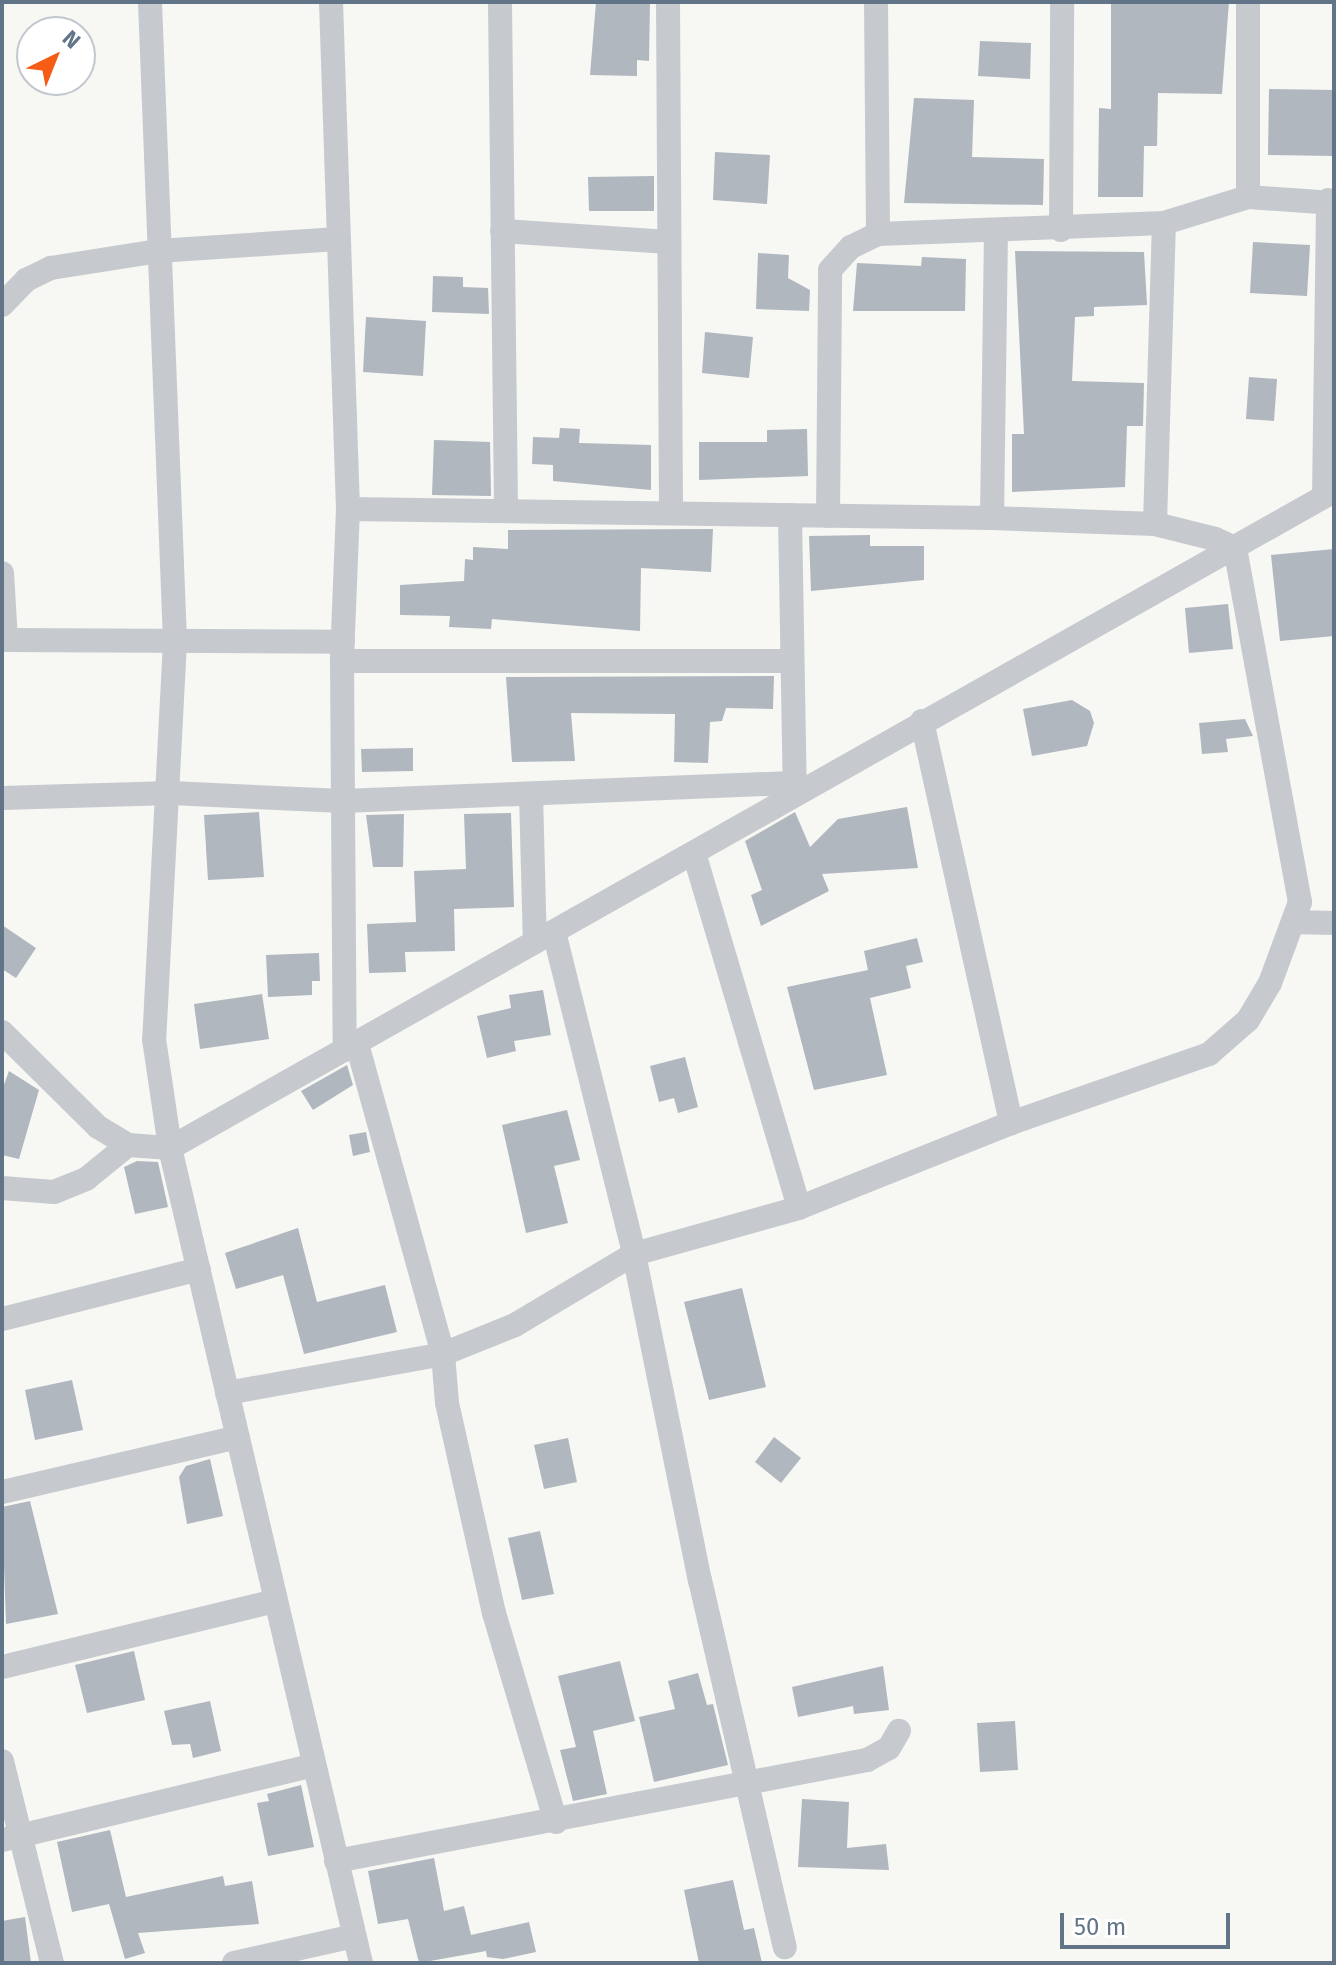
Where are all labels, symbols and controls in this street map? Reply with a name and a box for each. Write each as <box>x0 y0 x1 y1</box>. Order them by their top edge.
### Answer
north arrow <box>16 16 96 96</box>
text: N <box>57 25 86 54</box>
scale bar <box>1064 1897 1234 1947</box>
text: 50 m <box>1074 1913 1126 1941</box>

